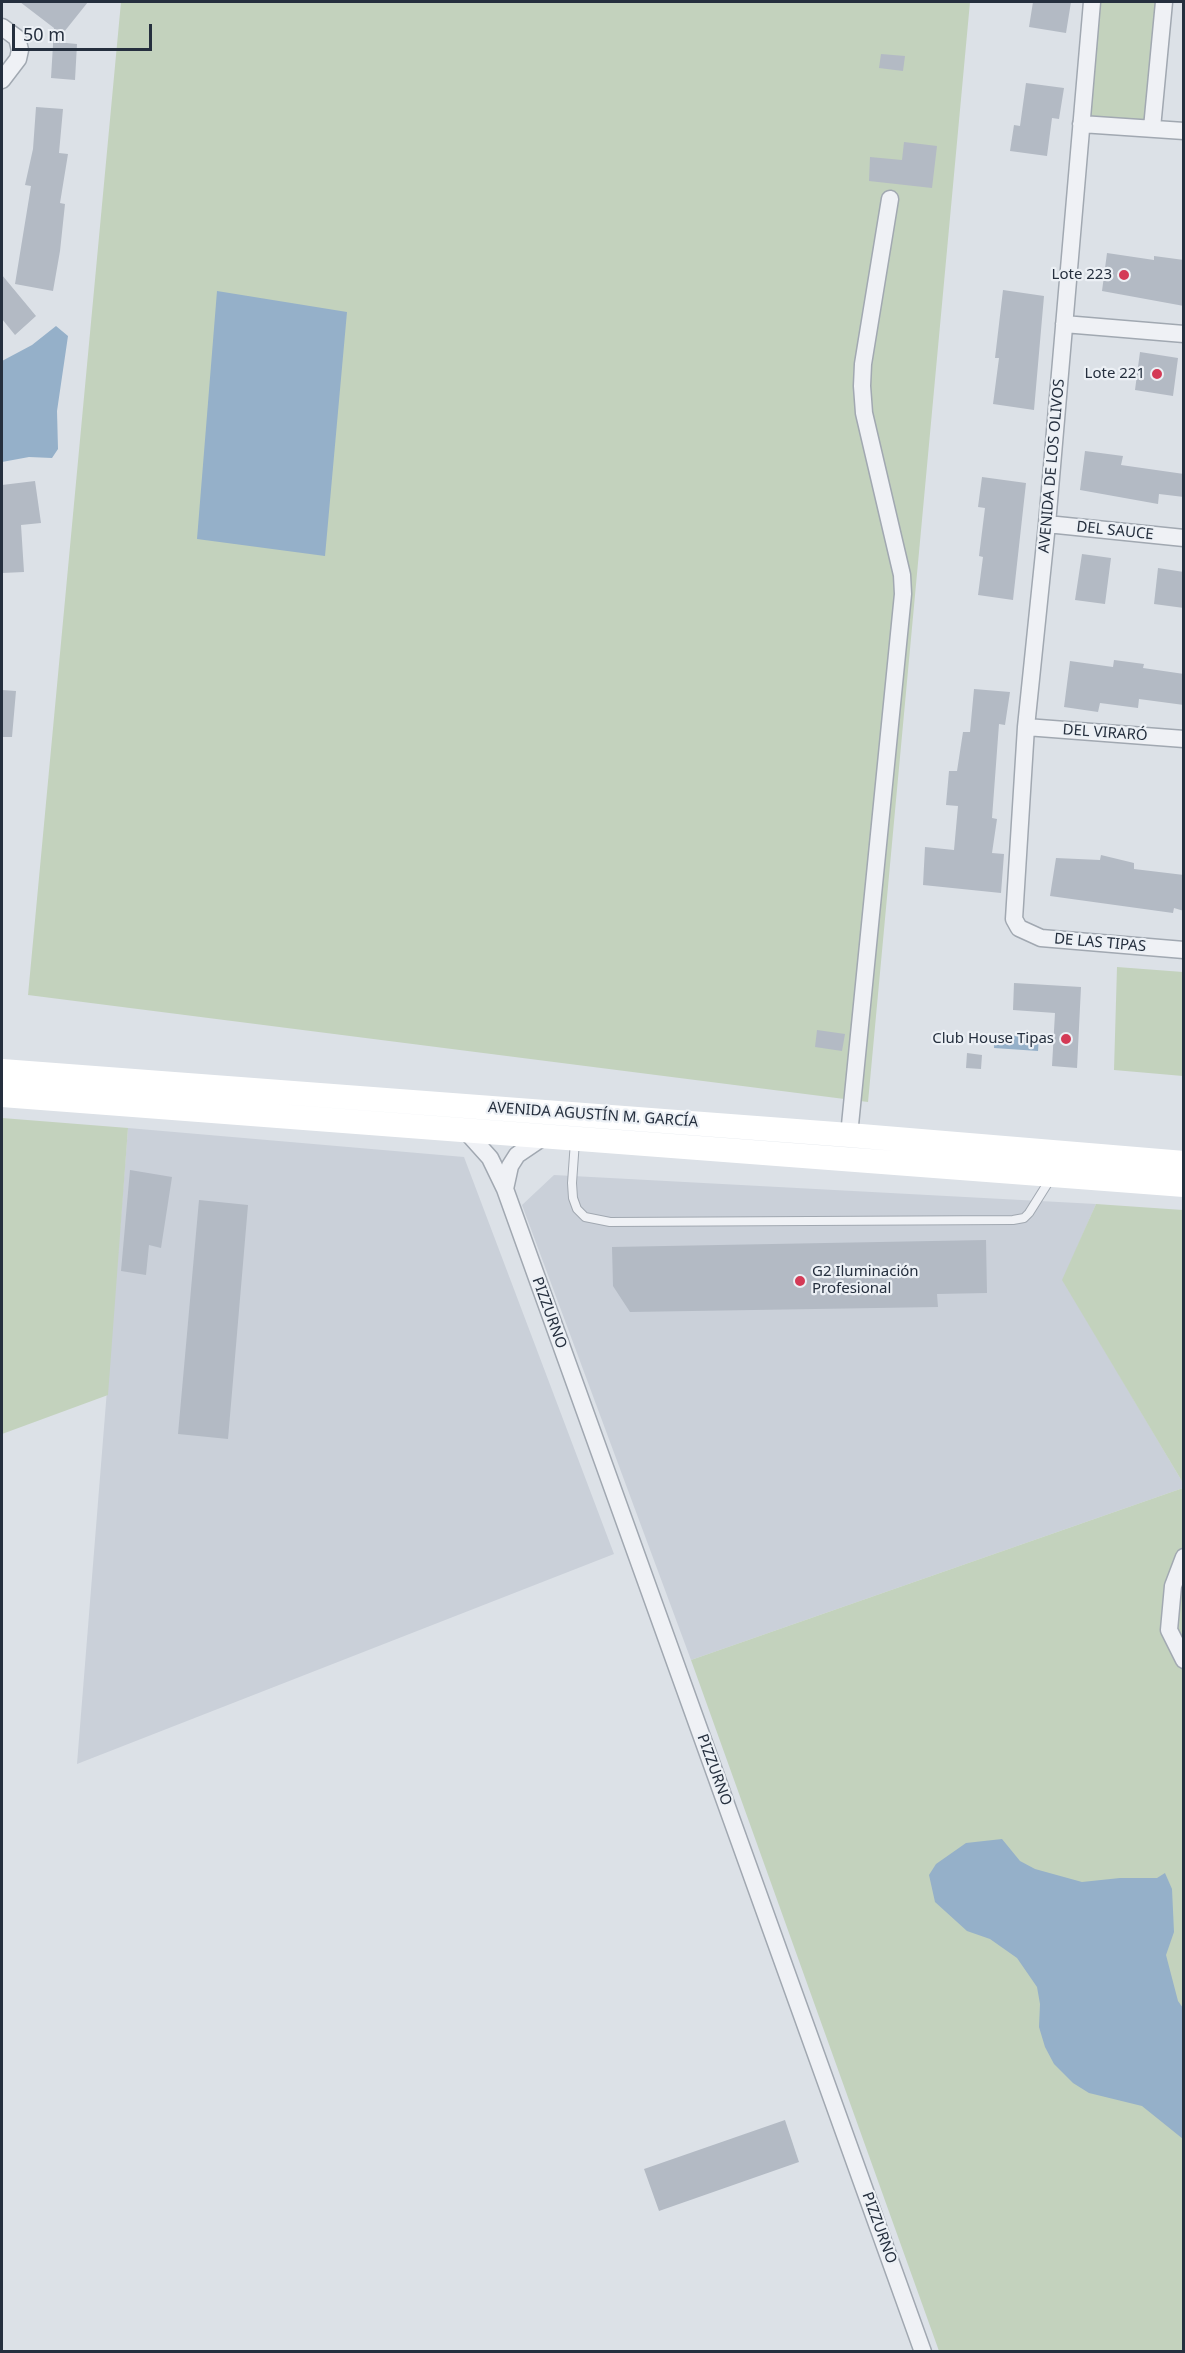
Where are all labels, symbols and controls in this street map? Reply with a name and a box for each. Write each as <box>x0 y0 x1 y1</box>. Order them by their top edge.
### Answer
scale bar <box>15 12 154 50</box>
text: 50 m <box>23 22 65 46</box>
place label: Lote 223 <box>1052 266 1112 284</box>
marker: Lote 223 <box>1117 268 1131 282</box>
place label: Lote 221 <box>1085 365 1145 383</box>
marker: Lote 221 <box>1150 367 1164 381</box>
street label: AVENIDA DE LOS OLIVOS <box>1035 378 1069 554</box>
street label: DEL SAUCE <box>1075 518 1155 544</box>
street label: DEL VIRARÓ <box>1062 721 1148 745</box>
street label: DE LAS TIPAS <box>1053 930 1147 956</box>
place label: Club House Tipas <box>932 1030 1054 1048</box>
marker: Club House Tipas <box>1059 1032 1073 1046</box>
street label: AVENIDA AGUSTÍN M. GARCÍA <box>487 1099 699 1131</box>
place label: G2 Iluminación Profesional <box>812 1263 919 1298</box>
marker: G2 Iluminación Profesional <box>793 1274 807 1288</box>
street label: PIZZURNO <box>528 1275 570 1351</box>
street label: PIZZURNO <box>693 1732 735 1808</box>
street label: PIZZURNO <box>858 2190 900 2266</box>

